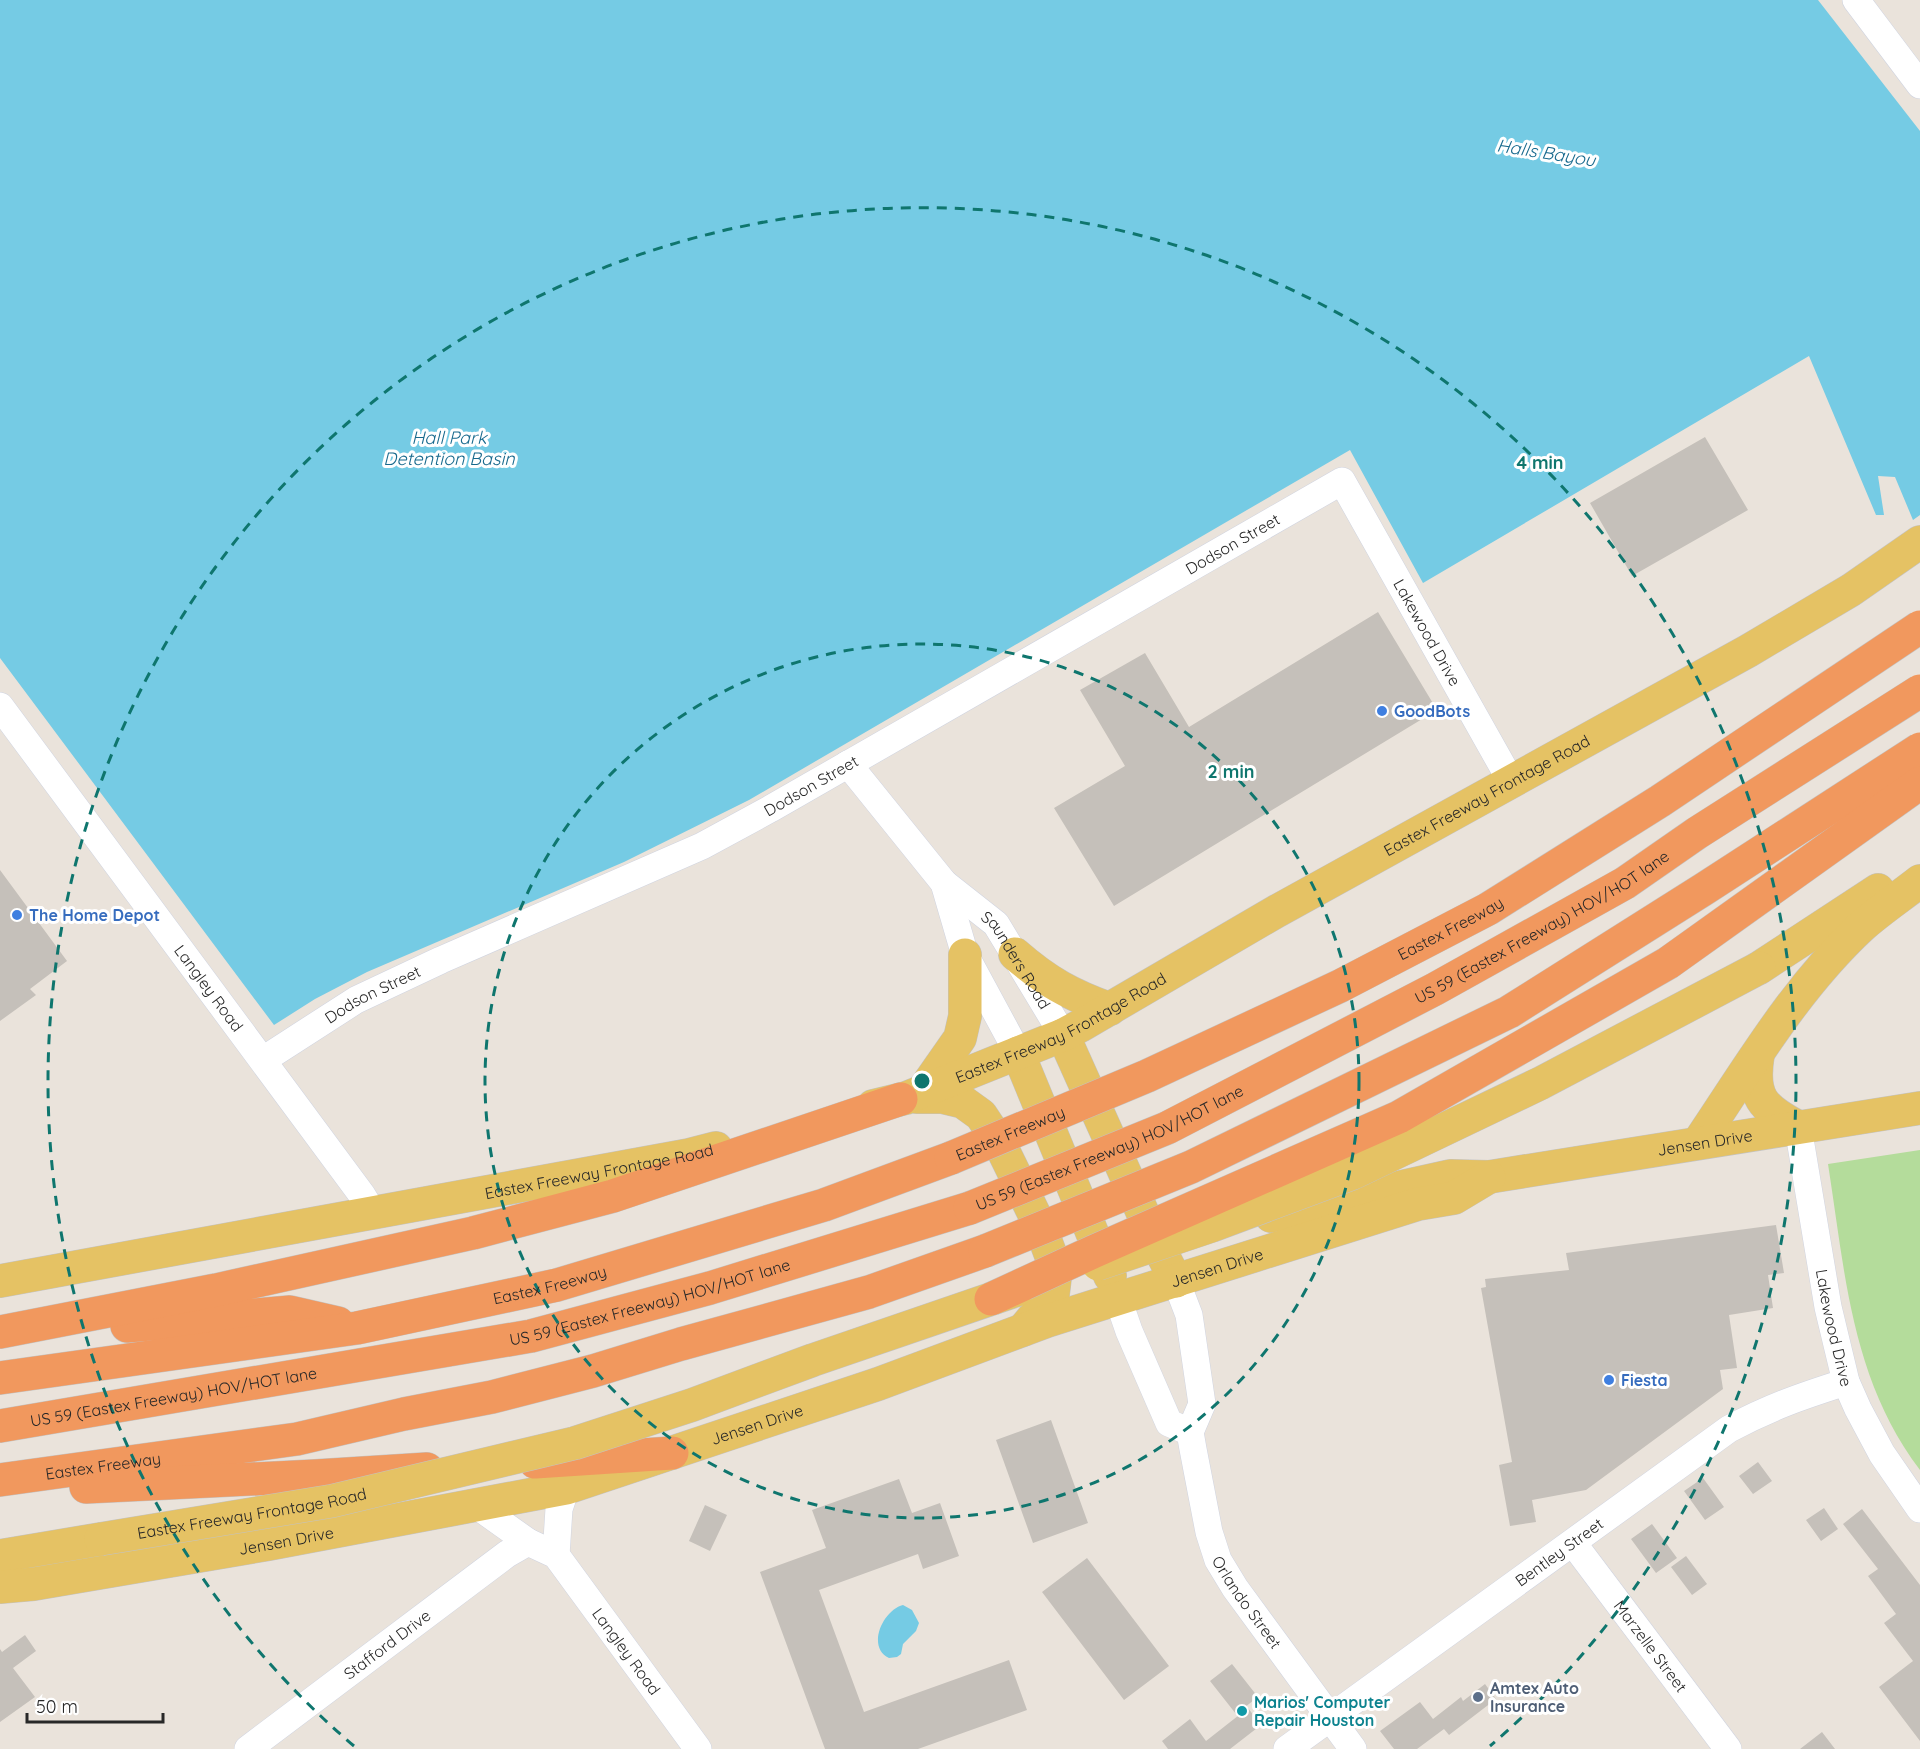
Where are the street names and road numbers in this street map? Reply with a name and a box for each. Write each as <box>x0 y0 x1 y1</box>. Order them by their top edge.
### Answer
street label: Dodson Street <box>1182 509 1283 579</box>
street label: Lakewood Drive <box>1389 575 1465 689</box>
street label: Eastex Freeway Frontage Road <box>1380 730 1593 860</box>
street label: Dodson Street <box>760 751 862 820</box>
street label: US 59 (Eastex Freeway) HOV/HOT lane <box>1411 845 1671 1007</box>
street label: Eastex Freeway <box>1394 891 1506 963</box>
street label: Saunders Road <box>977 906 1055 1013</box>
street label: Langley Road <box>170 941 248 1036</box>
street label: Dodson Street <box>321 961 424 1028</box>
street label: Eastex Freeway Frontage Road <box>952 968 1170 1087</box>
street label: US 59 (Eastex Freeway) HOV/HOT lane <box>972 1080 1247 1215</box>
street label: Eastex Freeway <box>952 1102 1068 1165</box>
street label: Jensen Drive <box>1656 1125 1754 1160</box>
street label: Eastex Freeway Frontage Road <box>483 1139 716 1203</box>
street label: Jensen Drive <box>1168 1243 1266 1291</box>
street label: US 59 (Eastex Freeway) HOV/HOT lane <box>508 1254 793 1350</box>
street label: Eastex Freeway <box>491 1261 609 1308</box>
street label: Lakewood Drive <box>1812 1268 1857 1388</box>
street label: US 59 (Eastex Freeway) HOV/HOT lane <box>29 1362 318 1431</box>
street label: Jensen Drive <box>708 1400 806 1449</box>
street label: Eastex Freeway <box>44 1448 162 1484</box>
street label: Eastex Freeway Frontage Road <box>136 1483 368 1543</box>
street label: Bentley Street <box>1511 1513 1607 1591</box>
street label: Jensen Drive <box>237 1522 335 1559</box>
street label: Orlando Street <box>1208 1552 1286 1652</box>
street label: Marzelle Street <box>1609 1596 1692 1696</box>
street label: Langley Road <box>588 1604 665 1699</box>
street label: Stafford Drive <box>340 1605 434 1684</box>

